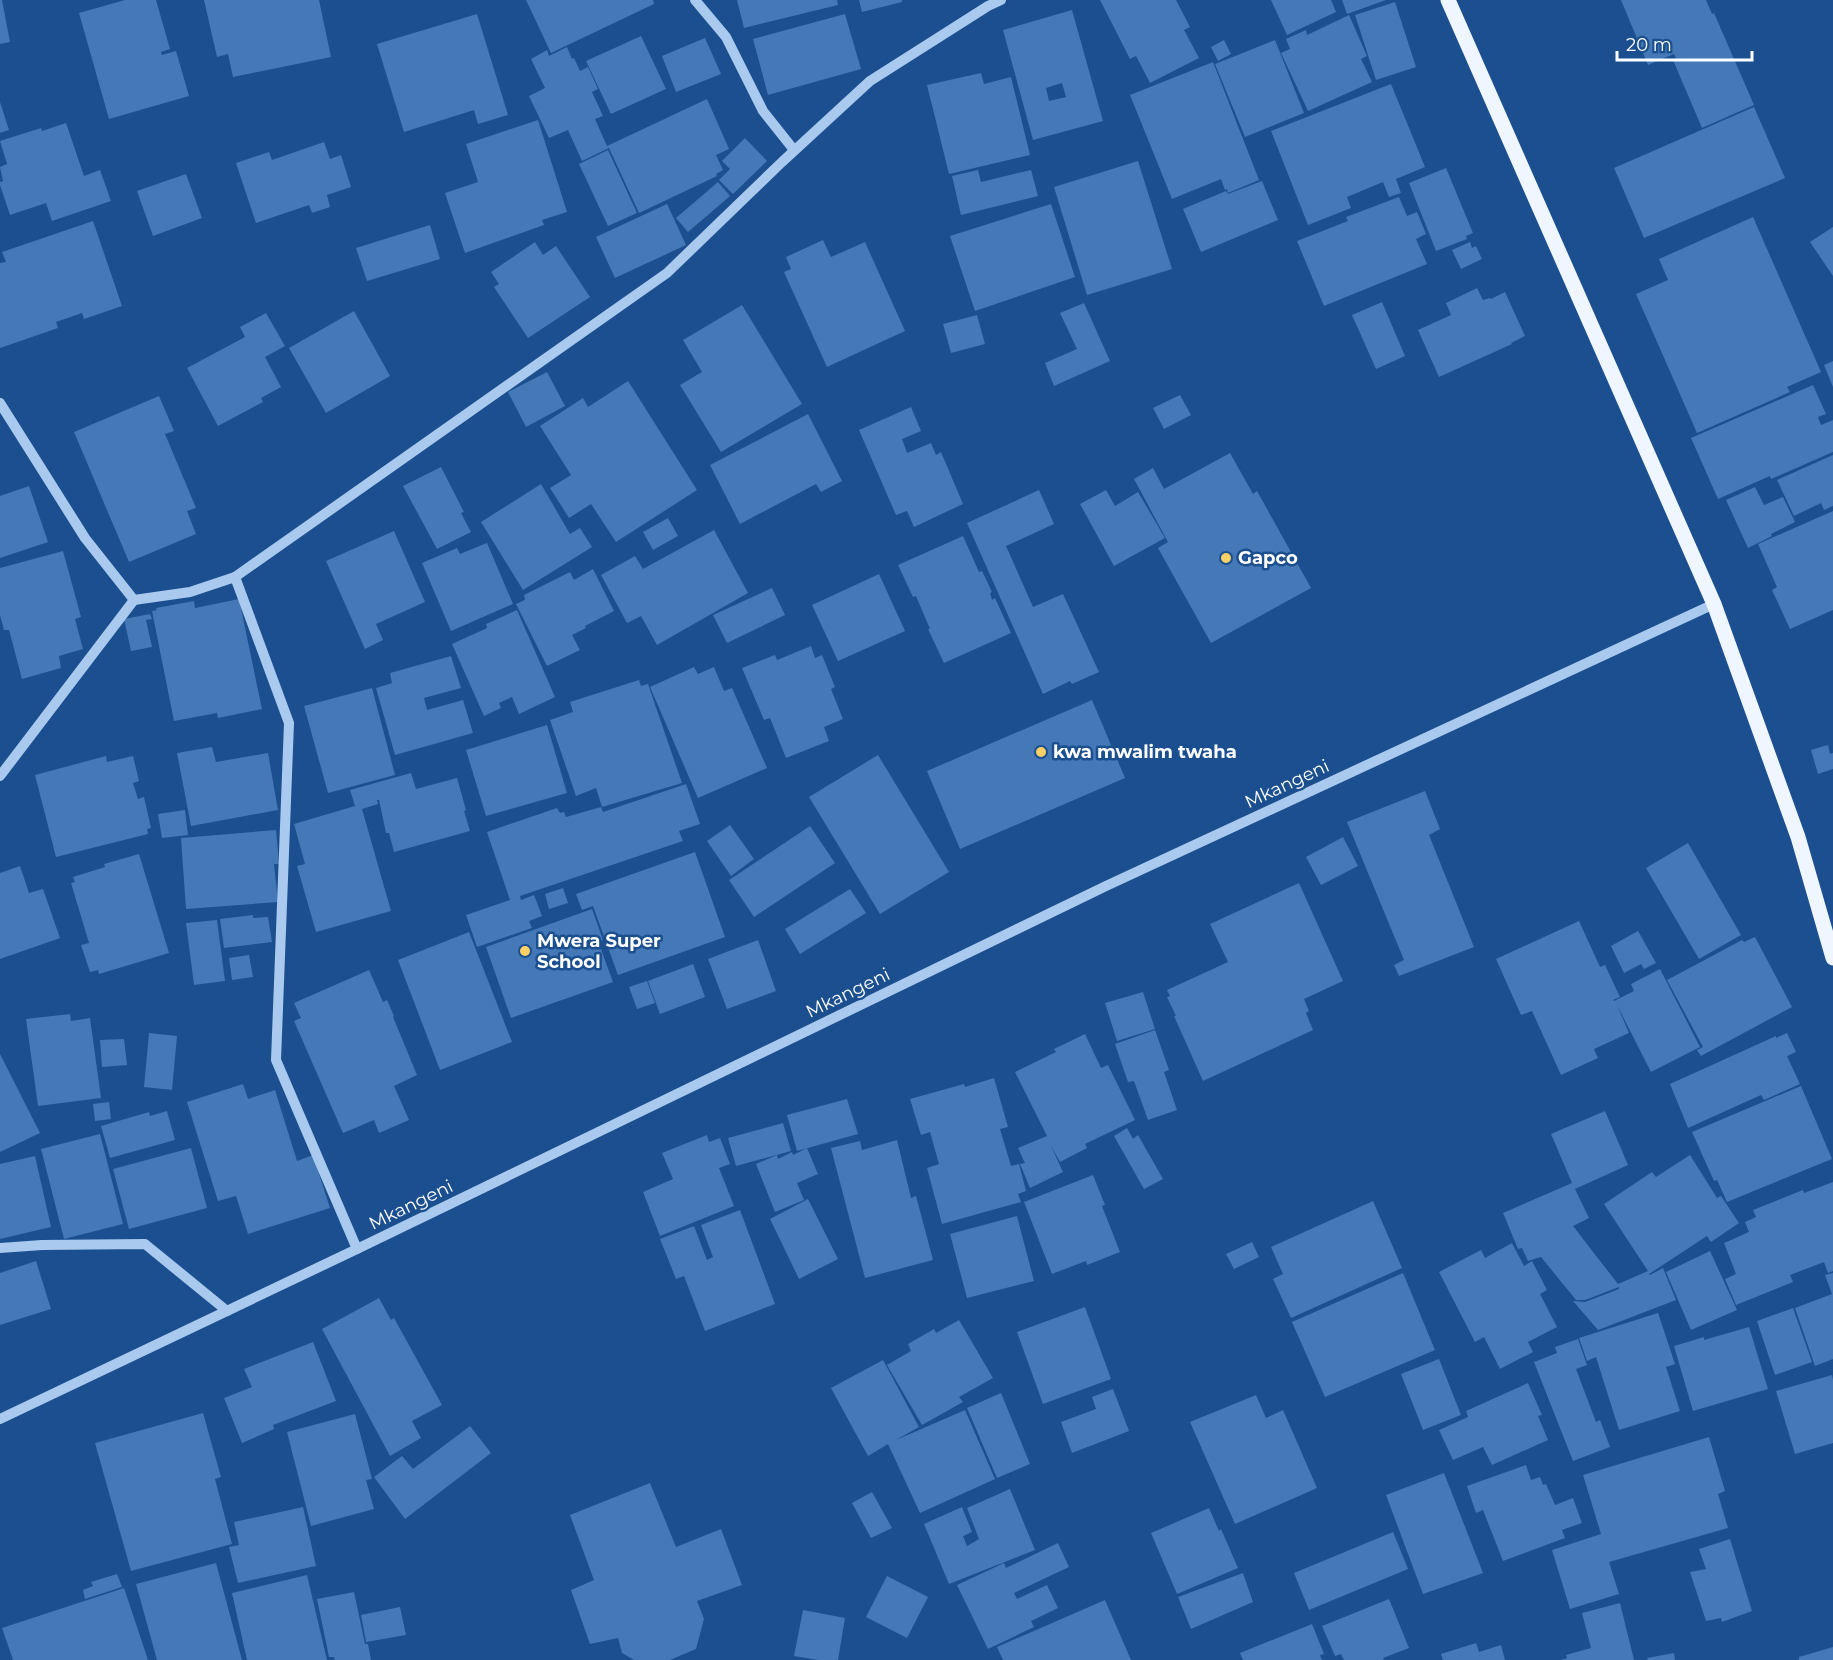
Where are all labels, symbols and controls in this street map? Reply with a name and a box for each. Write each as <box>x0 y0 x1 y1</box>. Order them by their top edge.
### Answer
scale bar <box>1617 24 1752 62</box>
text: 20 m <box>1626 34 1672 56</box>
place label: Gapco <box>1238 547 1298 569</box>
marker: Gapco <box>1219 551 1233 565</box>
place label: kwa mwalim twaha <box>1053 741 1237 763</box>
marker: kwa mwalim twaha <box>1034 745 1048 759</box>
street label: Mkangeni <box>1241 755 1333 813</box>
place label: Mwera Super School <box>537 930 661 973</box>
marker: Mwera Super School <box>518 944 532 958</box>
street label: Mkangeni <box>802 963 894 1023</box>
street label: Mkangeni <box>365 1175 457 1235</box>

